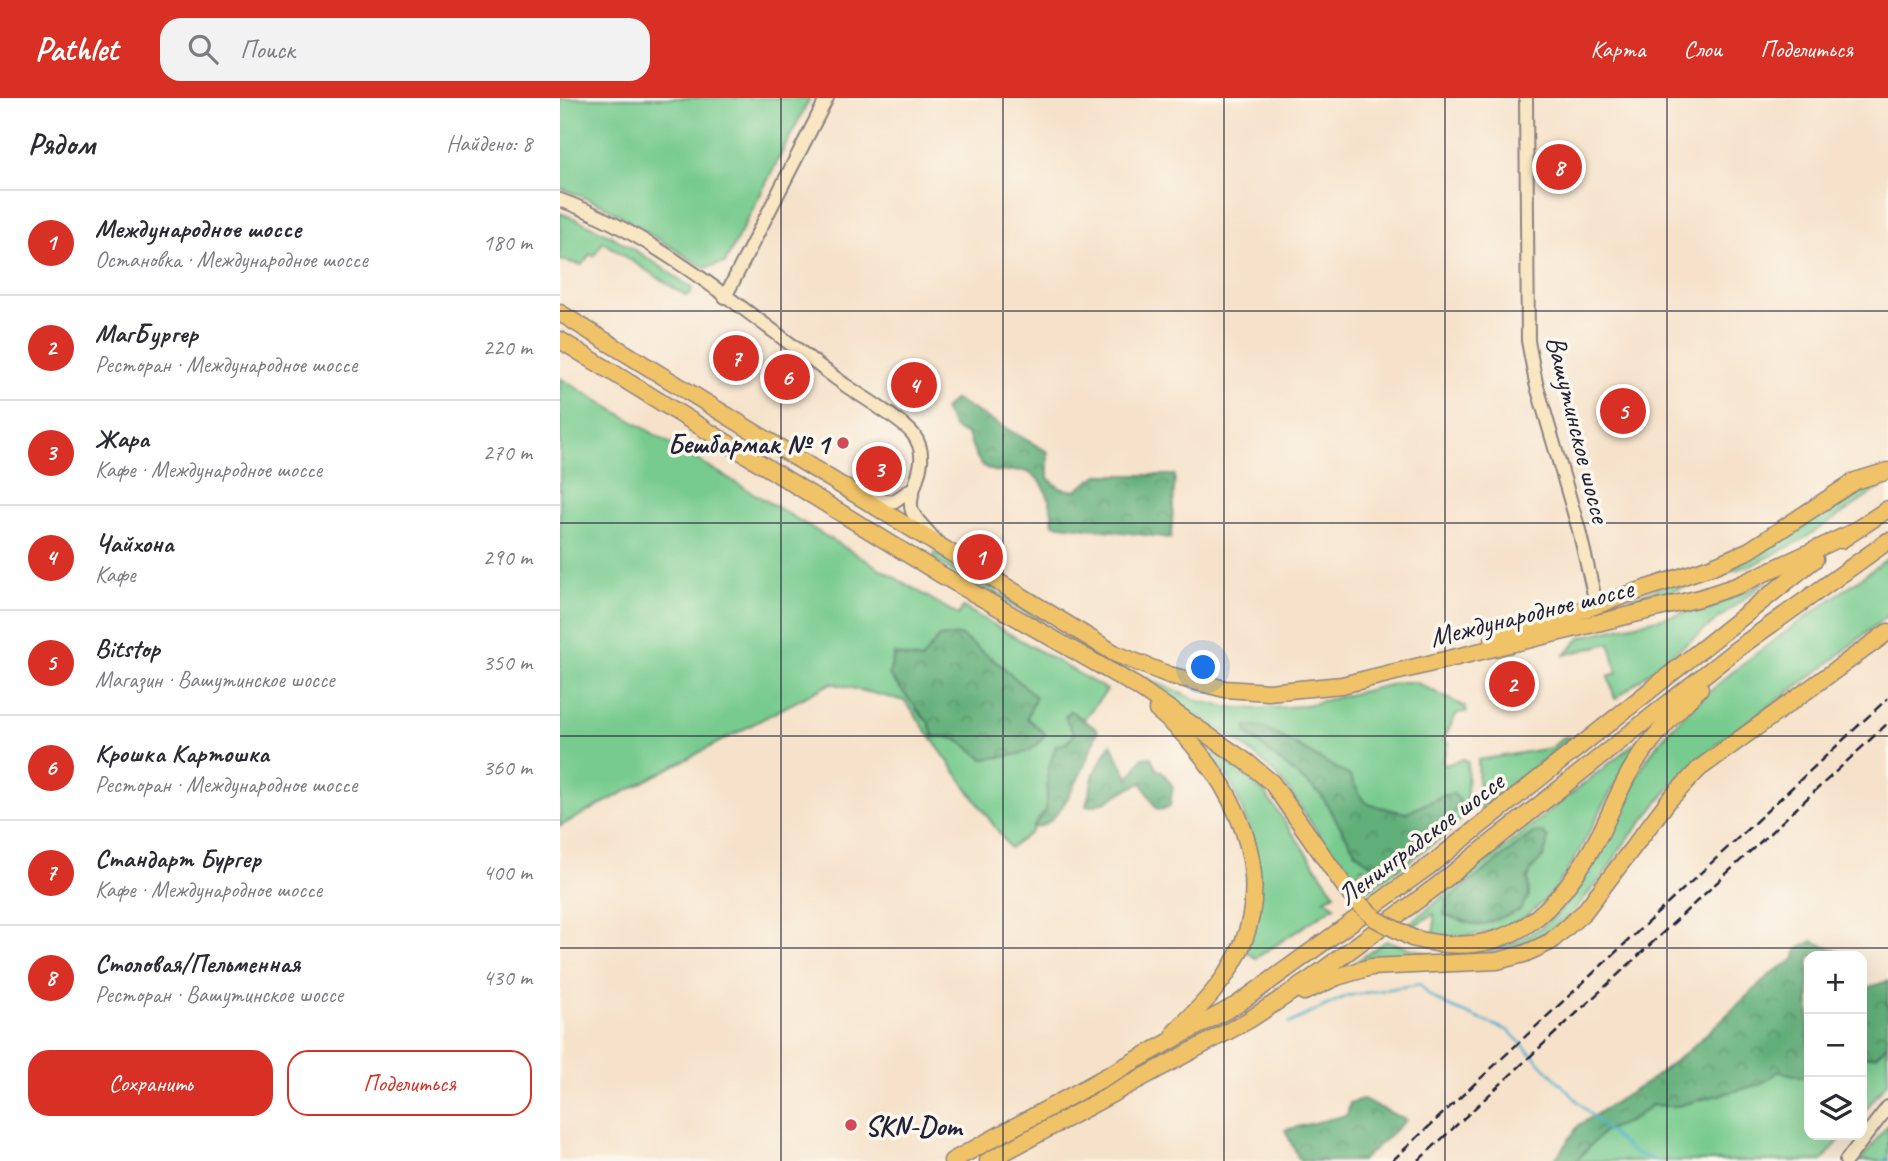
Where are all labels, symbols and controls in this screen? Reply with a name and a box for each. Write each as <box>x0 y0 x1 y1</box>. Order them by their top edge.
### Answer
search box <box>160 18 650 81</box>
text: Pathlet <box>35 28 118 70</box>
icon: search <box>184 30 222 68</box>
text: Поиск <box>240 33 295 66</box>
text: Карта <box>1591 34 1645 64</box>
text: Слои <box>1683 34 1722 64</box>
text: Поделиться <box>1760 34 1853 64</box>
text: Рядом <box>28 125 95 163</box>
text: Найдено: 8 <box>446 129 532 158</box>
pin: 8 <box>1536 141 1582 193</box>
text: Международное шоссе <box>95 212 301 245</box>
text: 1 <box>46 228 56 257</box>
text: 180 m <box>483 228 532 257</box>
text: Остановка · Международное шоссе <box>95 245 368 274</box>
text: МагБургер <box>95 317 198 350</box>
pin: 7 <box>713 332 759 384</box>
street label: Вашутинское шоссе <box>1538 332 1619 528</box>
text: 2 <box>46 333 56 362</box>
text: 220 m <box>483 333 532 362</box>
text: Ресторан · Международное шоссе <box>95 350 357 379</box>
pin: 6 <box>764 351 810 403</box>
pin: 4 <box>891 359 937 411</box>
pin: 5 <box>1600 385 1646 437</box>
text: Жара <box>95 422 149 455</box>
place label: Бешбармак № 1 <box>668 426 832 461</box>
marker: Бешбармак № 1 <box>835 435 851 451</box>
text: 3 <box>46 438 56 467</box>
text: 270 m <box>483 438 532 467</box>
pin: 3 <box>856 443 902 495</box>
text: Кафе · Международное шоссе <box>95 455 322 484</box>
text: Чайхона <box>95 527 174 560</box>
pin: 1 <box>957 531 1003 583</box>
text: 4 <box>46 543 56 572</box>
text: 290 m <box>483 543 532 572</box>
text: Кафе <box>95 560 136 589</box>
street label: Международное шоссе <box>1426 570 1638 655</box>
text: Bitstop <box>95 632 160 665</box>
text: 5 <box>46 648 56 677</box>
text: 350 m <box>483 648 532 677</box>
your location <box>1186 650 1220 684</box>
pin: 2 <box>1489 658 1535 710</box>
text: Магазин · Вашутинское шоссе <box>95 665 335 694</box>
text: Крошка Картошка <box>95 737 269 770</box>
text: 6 <box>46 753 56 782</box>
text: 360 m <box>483 753 532 782</box>
street label: Ленинградское шоссе <box>1330 763 1512 913</box>
text: Ресторан · Международное шоссе <box>95 770 357 799</box>
text: Стандарт Бургер <box>95 842 261 875</box>
text: 7 <box>46 858 56 887</box>
text: 400 m <box>483 858 532 887</box>
text: Кафе · Международное шоссе <box>95 875 322 904</box>
text: Столовая/Пельменная <box>95 947 300 980</box>
map controls <box>1804 951 1867 1140</box>
button: + <box>1804 951 1867 1014</box>
text: 8 <box>46 963 56 992</box>
text: 430 m <box>483 963 532 992</box>
text: Ресторан · Вашутинское шоссе <box>95 980 343 1009</box>
button: − <box>1804 1014 1867 1077</box>
button: Сохранить <box>28 1050 273 1116</box>
button: Поделиться <box>287 1050 532 1116</box>
button: layers <box>1804 1077 1867 1140</box>
place label: SKN-Dom <box>865 1108 964 1143</box>
marker: SKN-Dom <box>843 1117 859 1133</box>

